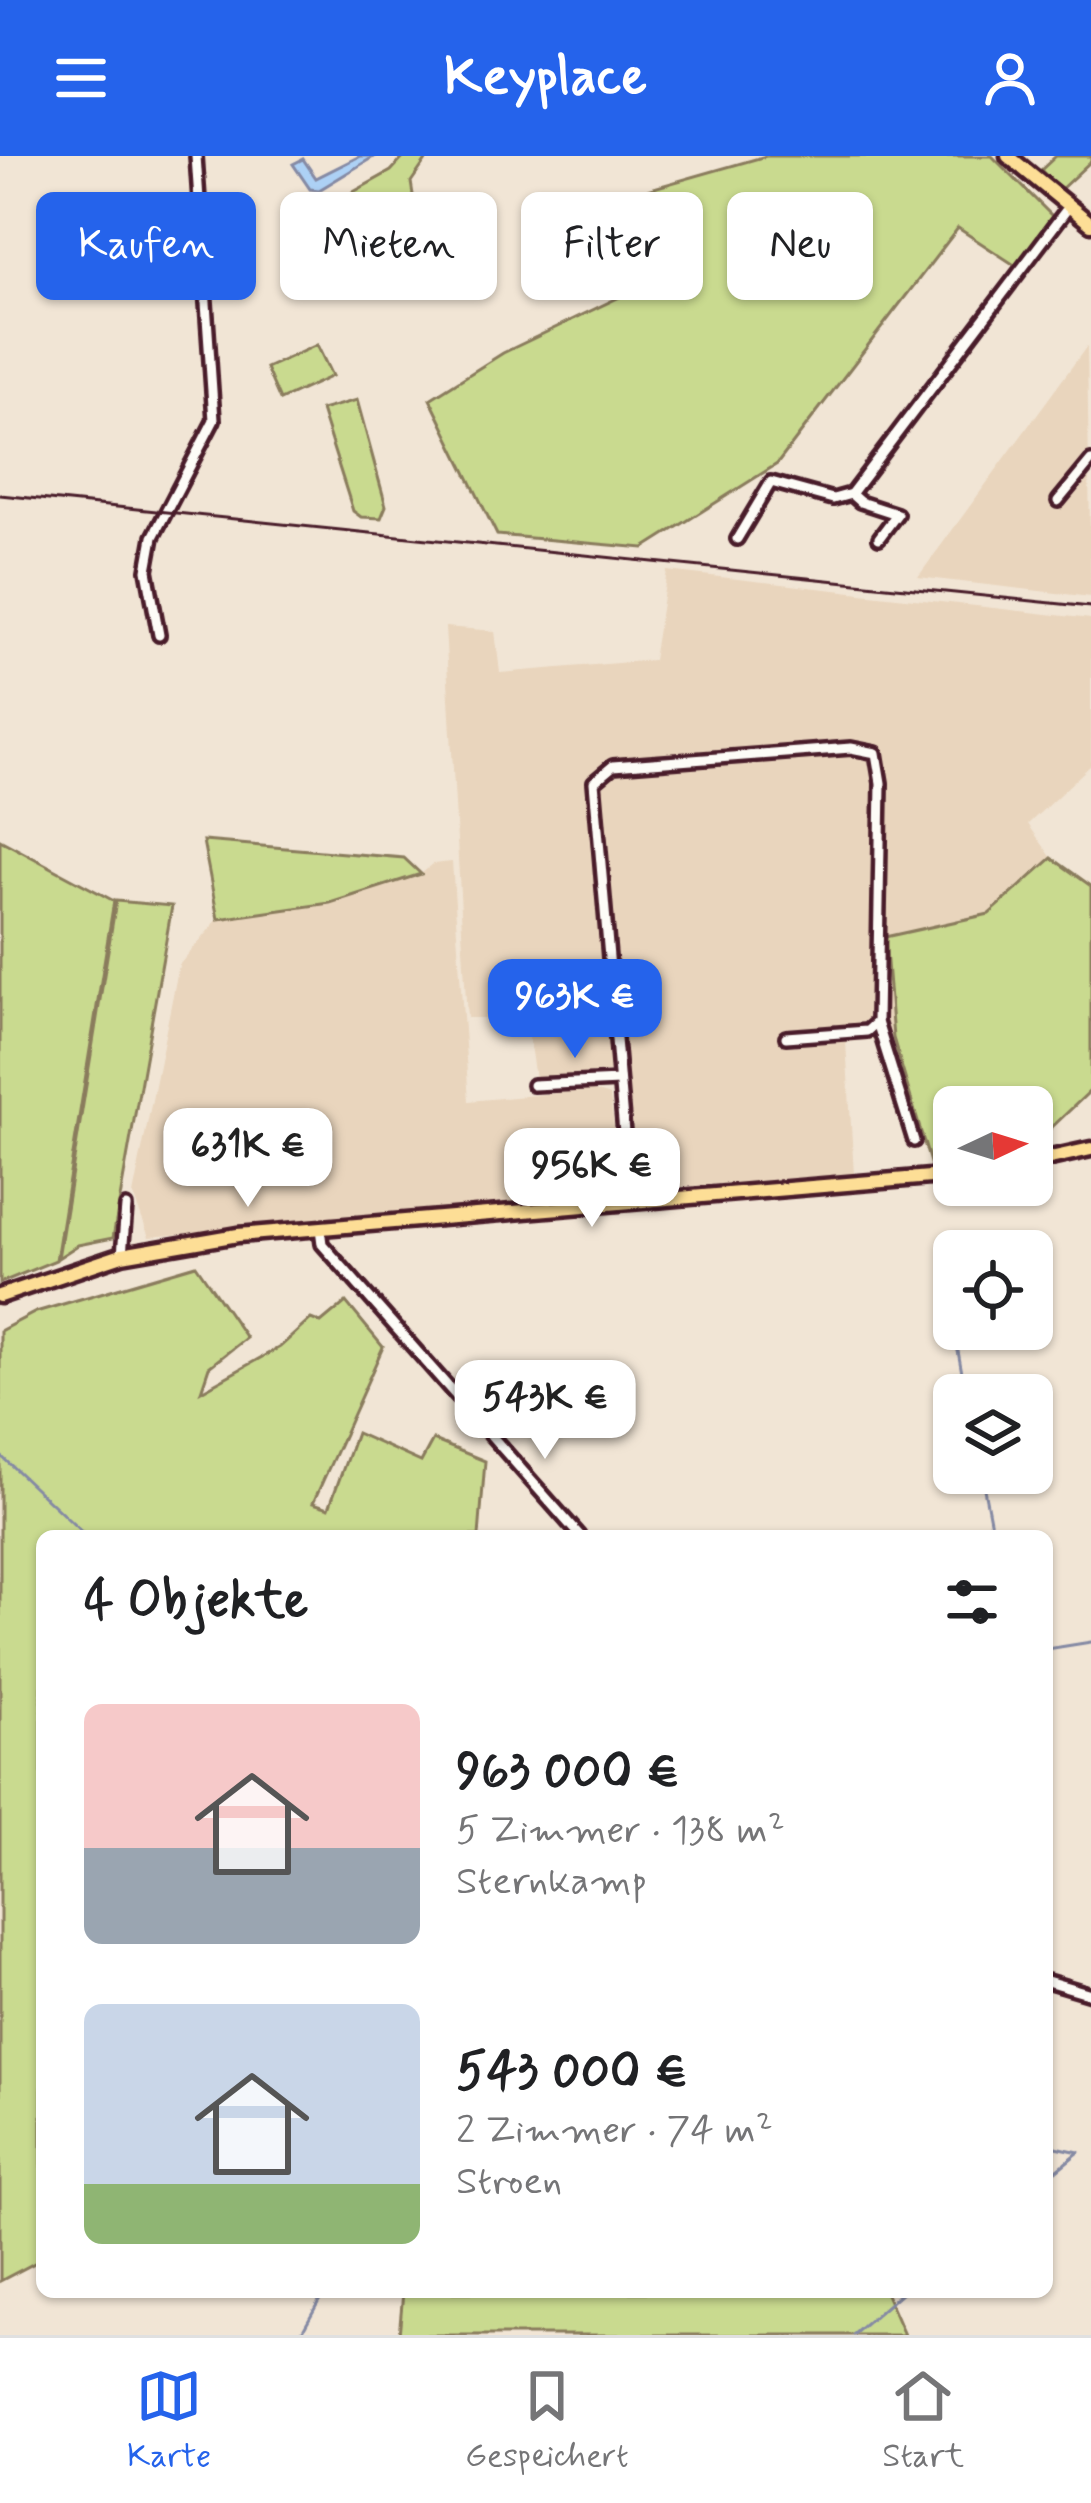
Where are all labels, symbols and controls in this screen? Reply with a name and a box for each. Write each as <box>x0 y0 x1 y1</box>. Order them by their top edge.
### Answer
text: Keyplace <box>444 43 647 114</box>
icon: menu <box>48 45 114 111</box>
icon: person <box>977 45 1043 111</box>
chip: Kaufen <box>36 192 256 300</box>
chip: Mieten <box>280 192 497 300</box>
chip: Filter <box>521 192 703 300</box>
chip: Neu <box>727 192 873 300</box>
pin: 963K € <box>477 959 673 1061</box>
text: 963K € <box>515 972 635 1023</box>
north arrow <box>933 1086 1053 1206</box>
map controls <box>933 1086 1053 1494</box>
pin: 631K € <box>150 1108 346 1210</box>
text: 631K € <box>190 1121 306 1172</box>
pin: 956K € <box>494 1128 690 1230</box>
text: 956K € <box>531 1141 653 1192</box>
button: locate <box>933 1230 1053 1350</box>
pin: 543K € <box>447 1360 643 1462</box>
text: 543K € <box>482 1373 608 1424</box>
button: layers <box>933 1374 1053 1494</box>
text: 4 Objekte <box>84 1569 308 1635</box>
icon: filters <box>939 1569 1005 1635</box>
text: 963 000 € <box>456 1740 679 1806</box>
icon: home <box>180 1752 324 1896</box>
text: 5 Zimmer · 138 m² <box>456 1806 785 1857</box>
text: Sternkamp <box>456 1857 647 1908</box>
text: 543 000 € <box>456 2040 688 2106</box>
icon: home <box>180 2052 324 2196</box>
text: 2 Zimmer · 74 m² <box>456 2106 773 2157</box>
text: Stroen <box>456 2157 562 2208</box>
tab: Karte <box>127 2363 211 2479</box>
tab: Gespeichert <box>465 2363 629 2479</box>
tab: Start <box>882 2363 964 2479</box>

